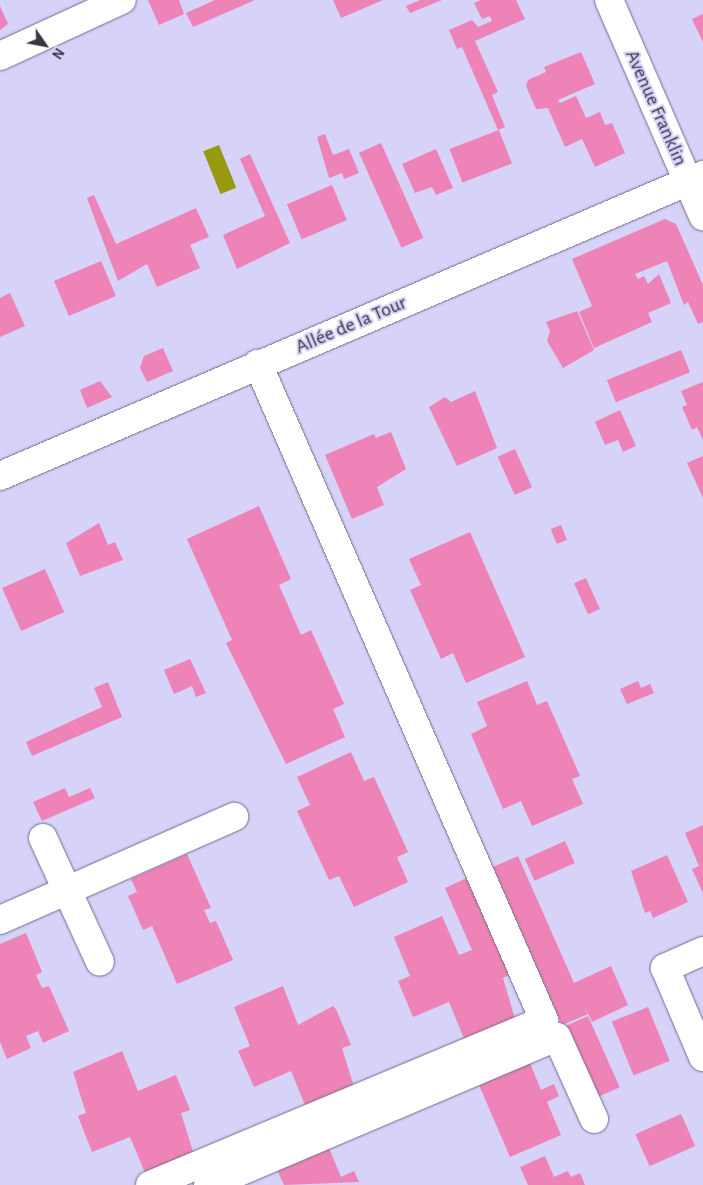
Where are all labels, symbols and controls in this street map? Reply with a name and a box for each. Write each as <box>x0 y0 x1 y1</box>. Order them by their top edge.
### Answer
north arrow <box>20 20 70 70</box>
text: N <box>49 45 66 61</box>
street label: Avenue Franklin <box>620 46 692 170</box>
street label: Allée de la Tour <box>292 291 410 359</box>

